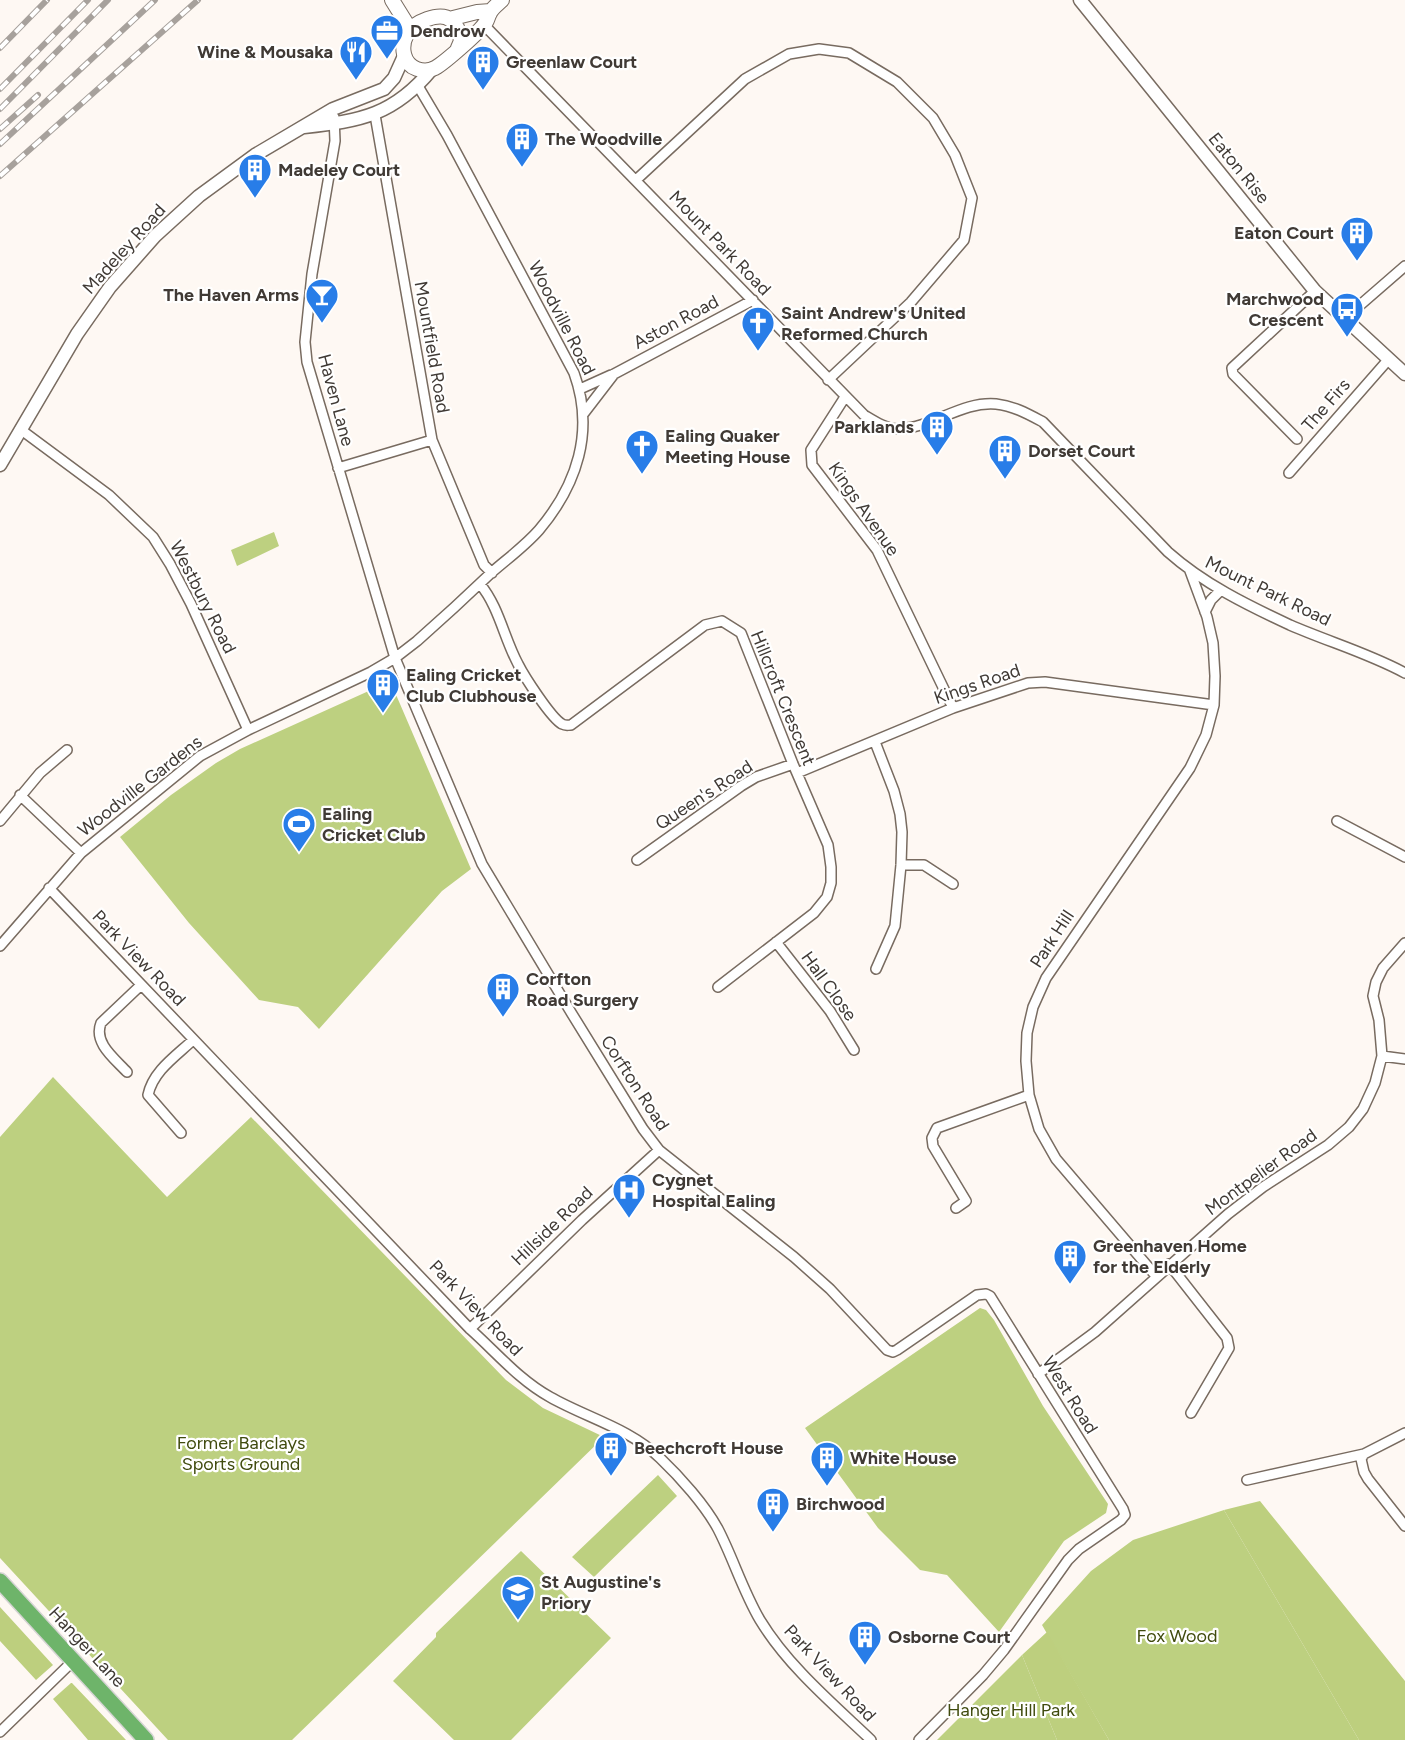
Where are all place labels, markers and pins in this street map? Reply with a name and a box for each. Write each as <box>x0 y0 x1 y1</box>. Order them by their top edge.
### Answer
office icon: Dendrow <box>369 13 405 60</box>
place label: Dendrow <box>410 20 485 42</box>
restaurant icon: Wine & Mousaka <box>338 34 374 81</box>
place label: Wine & Mousaka <box>197 41 333 63</box>
building icon: Greenlaw Court <box>465 44 501 91</box>
place label: Greenlaw Court <box>506 51 637 73</box>
building icon: The Woodville <box>504 121 540 168</box>
place label: The Woodville <box>545 128 662 150</box>
building icon: Madeley Court <box>237 152 273 199</box>
place label: Madeley Court <box>278 159 400 181</box>
building icon: Eaton Court <box>1339 215 1375 262</box>
place label: Eaton Court <box>1234 222 1334 244</box>
bar icon: The Haven Arms <box>304 277 340 324</box>
place label: The Haven Arms <box>163 284 300 306</box>
place label: Marchwood Crescent <box>1226 288 1324 331</box>
bus stop icon: Marchwood Crescent <box>1329 291 1365 338</box>
place label: Saint Andrew's United Reformed Church <box>781 302 966 345</box>
church icon: Saint Andrew's United Reformed Church <box>740 305 776 352</box>
building icon: Parklands <box>919 409 955 456</box>
place label: Parklands <box>834 416 915 438</box>
place label: Ealing Quaker Meeting House <box>665 425 790 468</box>
church icon: Ealing Quaker Meeting House <box>624 428 660 475</box>
building icon: Dorset Court <box>987 433 1023 480</box>
place label: Dorset Court <box>1028 440 1136 462</box>
place label: Ealing Cricket Club Clubhouse <box>406 664 536 707</box>
building icon: Ealing Cricket Club Clubhouse <box>365 667 401 714</box>
place label: Ealing Cricket Club <box>322 803 426 846</box>
sports icon: Ealing Cricket Club <box>281 806 317 853</box>
place label: Corfton Road Surgery <box>526 968 639 1011</box>
building icon: Corfton Road Surgery <box>485 971 521 1018</box>
place label: Cygnet Hospital Ealing <box>652 1169 776 1212</box>
hospital icon: Cygnet Hospital Ealing <box>611 1172 647 1219</box>
place label: Greenhaven Home for the Elderly <box>1093 1235 1247 1278</box>
building icon: Greenhaven Home for the Elderly <box>1052 1238 1088 1285</box>
building icon: Beechcroft House <box>593 1430 629 1477</box>
place label: Beechcroft House <box>634 1437 783 1459</box>
building icon: White House <box>809 1440 845 1487</box>
place label: White House <box>850 1447 957 1469</box>
building icon: Birchwood <box>755 1486 791 1533</box>
place label: Birchwood <box>796 1493 885 1515</box>
place label: St Augustine's Priory <box>541 1571 662 1614</box>
school or university icon: St Augustine's Priory <box>500 1574 536 1621</box>
building icon: Osborne Court <box>847 1619 883 1666</box>
place label: Osborne Court <box>888 1626 1011 1648</box>

